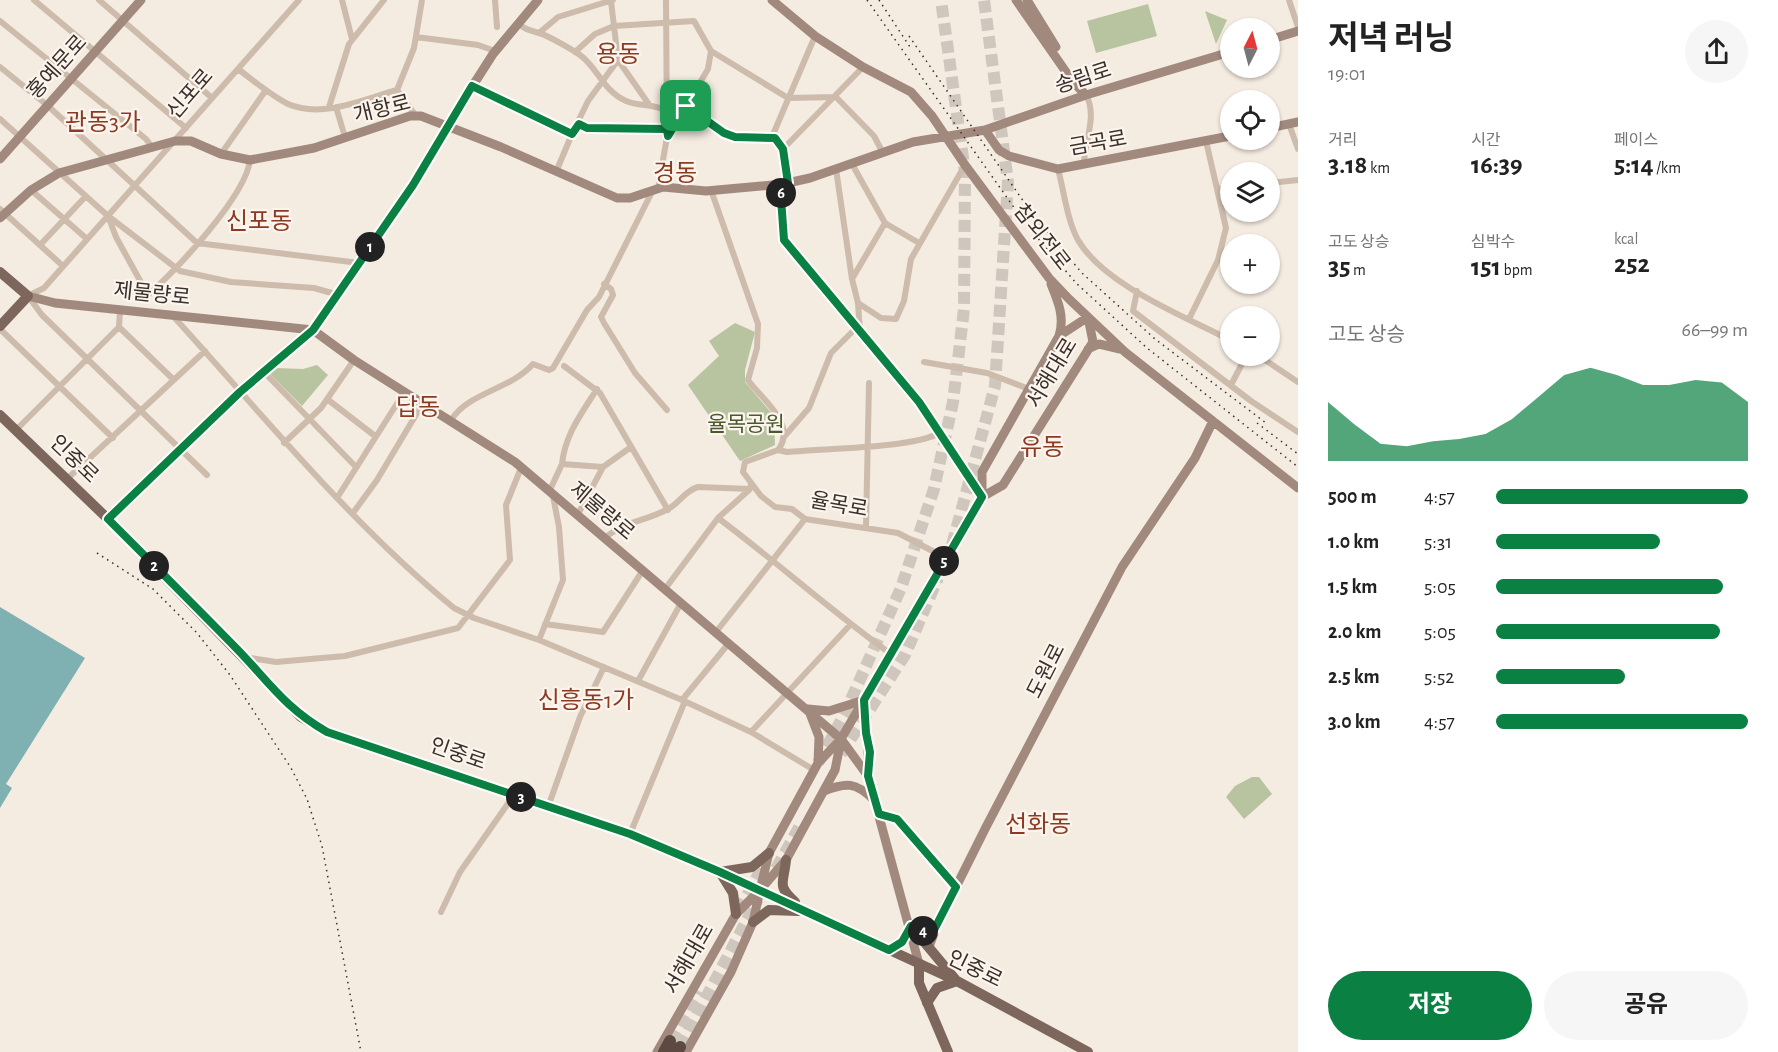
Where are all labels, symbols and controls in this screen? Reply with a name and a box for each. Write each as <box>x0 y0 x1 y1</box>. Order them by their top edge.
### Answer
north arrow <box>1220 18 1280 78</box>
map controls <box>1220 18 1280 366</box>
button: share <box>1685 20 1748 83</box>
text: 저녁 러닝 <box>1328 23 1454 56</box>
street label: 홍예문로 <box>23 31 91 103</box>
district label: 용동 <box>596 42 640 67</box>
street label: 송림로 <box>1052 58 1114 97</box>
text: 19:01 <box>1328 64 1366 84</box>
street label: 신포로 <box>162 65 217 123</box>
pin <box>660 80 711 131</box>
icon: arrive <box>669 89 702 122</box>
button: locate <box>1220 90 1280 150</box>
street label: 개항로 <box>351 91 413 126</box>
district label: 관동3가 <box>65 110 141 135</box>
street label: 금곡로 <box>1068 128 1128 158</box>
text: 거리 <box>1328 132 1357 148</box>
text: 시간 <box>1471 132 1500 148</box>
text: 페이스 <box>1614 132 1658 148</box>
text: 3.18 <box>1328 152 1367 178</box>
text: 16:39 <box>1471 152 1523 178</box>
text: 5:14 <box>1614 152 1654 178</box>
text: km <box>1367 160 1390 176</box>
text: /km <box>1654 160 1681 176</box>
district label: 경동 <box>653 161 697 186</box>
button: layers <box>1220 162 1280 222</box>
pin: 6 <box>766 178 796 208</box>
text: 6 <box>777 185 785 201</box>
street label: 참외전로 <box>1010 199 1075 274</box>
district label: 신포동 <box>226 209 292 234</box>
text: kcal <box>1614 231 1638 247</box>
pin: 1 <box>355 232 385 262</box>
button: + <box>1220 234 1280 294</box>
text: 고도 상승 <box>1328 234 1390 250</box>
text: 심박수 <box>1471 234 1515 250</box>
text: 1 <box>367 239 373 255</box>
text: 252 <box>1614 251 1650 277</box>
text: 35 <box>1328 254 1350 280</box>
text: 151 <box>1471 254 1501 280</box>
text: m <box>1350 262 1366 278</box>
text: bpm <box>1501 262 1533 278</box>
street label: 제물량로 <box>112 279 192 308</box>
button: − <box>1220 306 1280 366</box>
text: 66–99 m <box>1682 320 1748 340</box>
text: 고도 상승 <box>1328 325 1405 345</box>
street label: 서해대로 <box>1022 334 1081 412</box>
district label: 답동 <box>396 395 440 420</box>
park label: 율목공원 <box>707 413 785 435</box>
street label: 인중로 <box>46 431 103 487</box>
district label: 유동 <box>1020 436 1064 460</box>
street label: 제물량로 <box>566 477 639 544</box>
text: 500 m <box>1328 487 1377 507</box>
text: 4:57 <box>1424 487 1455 507</box>
street label: 율목로 <box>809 489 870 520</box>
text: 1.0 km <box>1328 532 1379 552</box>
text: 5:31 <box>1424 532 1452 552</box>
pin: 5 <box>929 546 959 576</box>
pin: 2 <box>139 551 169 581</box>
text: 5 <box>941 553 947 569</box>
text: 2 <box>150 558 158 574</box>
text: 1.5 km <box>1328 577 1377 597</box>
text: 5:05 <box>1424 577 1456 597</box>
text: 2.0 km <box>1328 622 1381 642</box>
text: 5:05 <box>1424 622 1456 642</box>
street label: 도원로 <box>1023 640 1069 702</box>
text: 2.5 km <box>1328 667 1380 687</box>
text: 5:52 <box>1424 667 1454 687</box>
district label: 신흥동1가 <box>538 687 634 713</box>
text: 3.0 km <box>1328 712 1381 732</box>
text: 4:57 <box>1424 712 1455 732</box>
street label: 인중로 <box>427 734 489 773</box>
pin: 3 <box>506 782 536 812</box>
text: 3 <box>518 789 524 805</box>
district label: 선화동 <box>1005 812 1071 837</box>
pin: 4 <box>908 916 938 946</box>
street label: 서해대로 <box>660 920 717 998</box>
text: 4 <box>919 923 927 939</box>
street label: 인중로 <box>944 946 1006 991</box>
button: 저장 <box>1328 971 1532 1040</box>
button: 공유 <box>1544 971 1748 1040</box>

